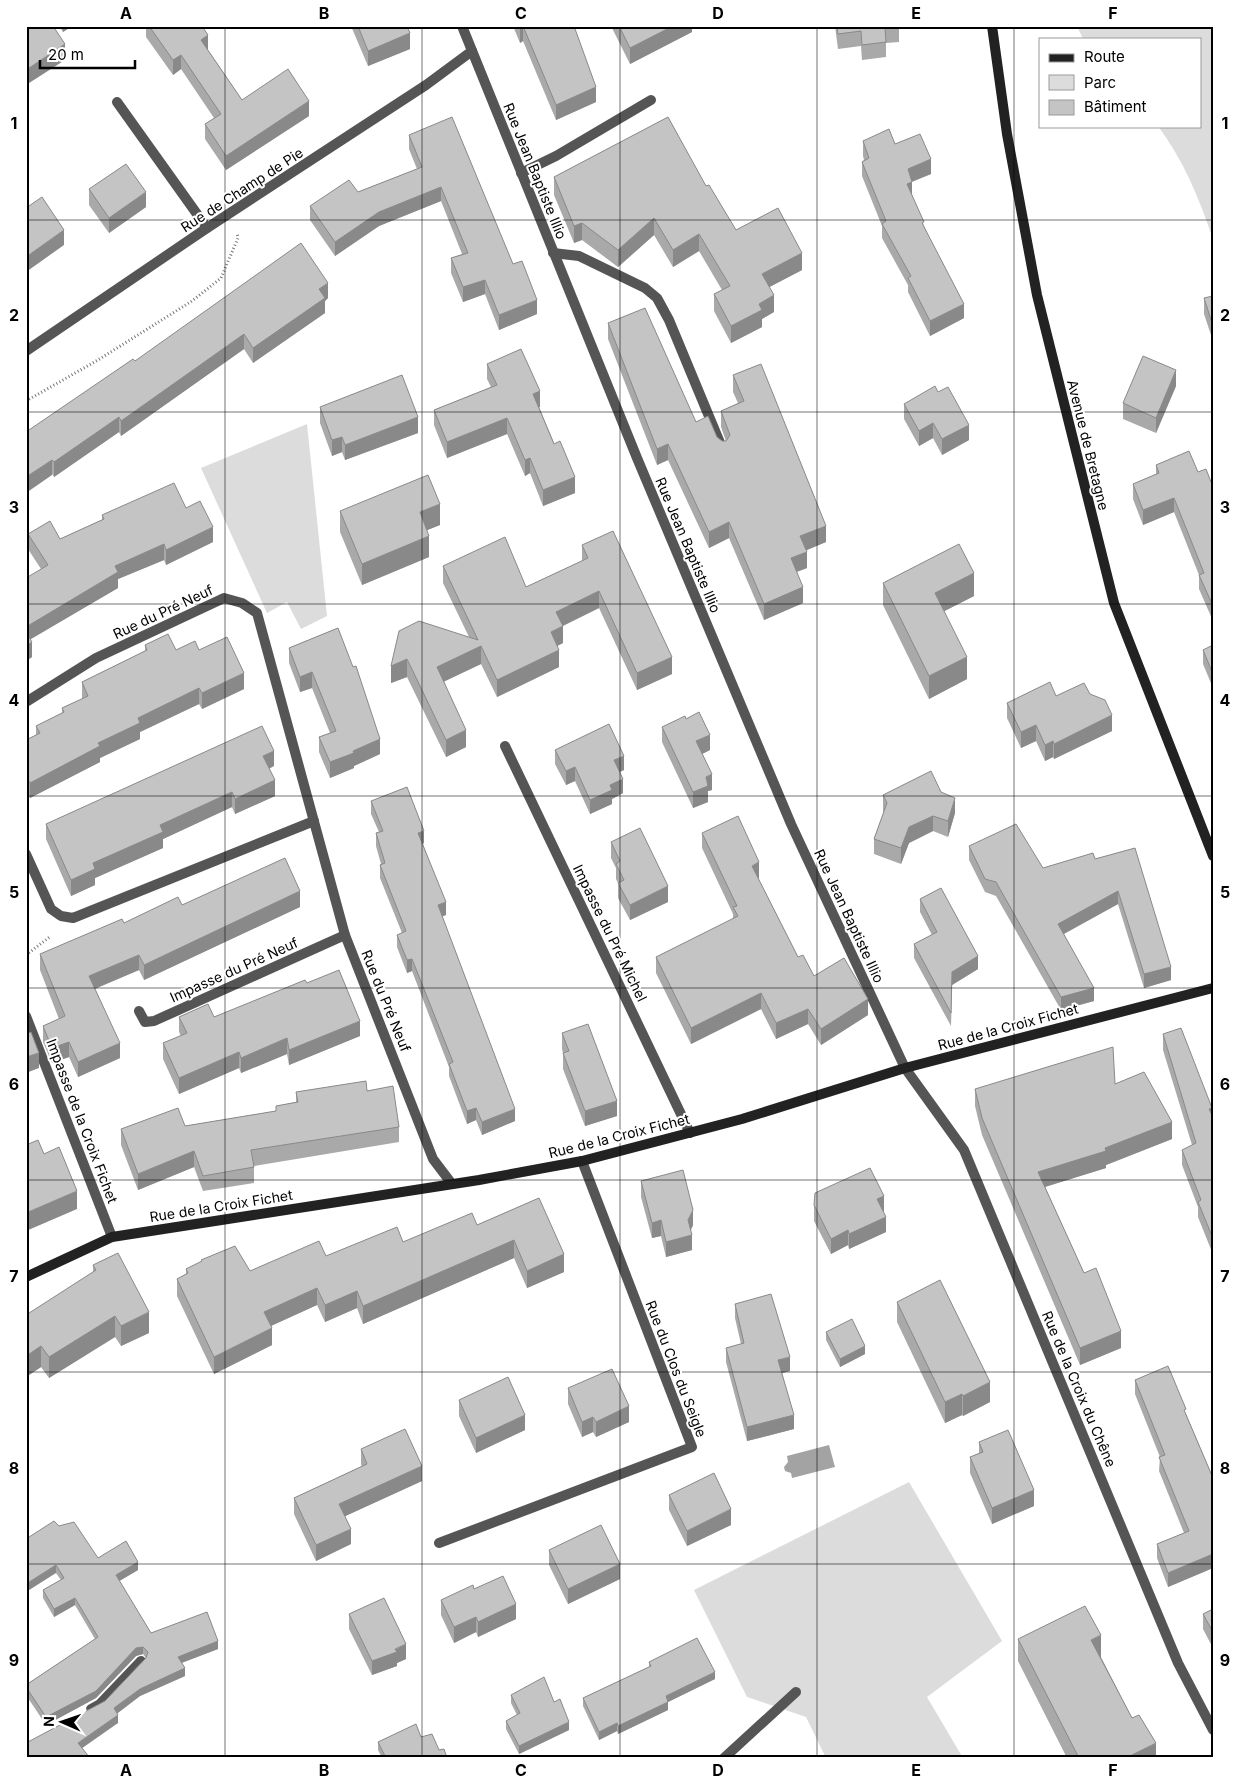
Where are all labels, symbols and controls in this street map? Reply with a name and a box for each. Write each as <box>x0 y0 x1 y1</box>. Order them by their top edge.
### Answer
text: A <box>120 3 132 23</box>
text: B <box>319 3 329 23</box>
text: C <box>515 3 527 23</box>
text: D <box>712 3 724 23</box>
text: E <box>911 3 921 23</box>
text: F <box>1108 3 1118 23</box>
scale bar <box>40 38 135 70</box>
legend <box>1039 38 1202 128</box>
text: 20 m <box>48 45 84 64</box>
text: Route <box>1084 47 1125 66</box>
text: Parc <box>1084 73 1116 92</box>
text: Bâtiment <box>1084 97 1147 116</box>
street label: Rue Jean Baptiste Illio <box>500 100 571 241</box>
text: 1 <box>11 113 17 133</box>
text: 1 <box>1222 113 1228 133</box>
street label: Rue de Champ de Pie <box>177 144 306 235</box>
text: 2 <box>9 305 19 325</box>
text: 2 <box>1220 305 1230 325</box>
street label: Avenue de Bretagne <box>1064 378 1113 512</box>
street label: Rue Jean Baptiste Illio <box>652 474 725 615</box>
text: 3 <box>9 497 19 517</box>
text: 3 <box>1220 497 1230 517</box>
street label: Rue du Pré Neuf <box>110 581 216 642</box>
text: 4 <box>9 690 20 710</box>
text: 4 <box>1220 690 1231 710</box>
street label: Rue Jean Baptiste Illio <box>811 846 888 985</box>
street label: Impasse du Pré Michel <box>570 862 651 1004</box>
text: 5 <box>9 882 19 902</box>
text: 5 <box>1220 882 1230 902</box>
street label: Impasse du Pré Neuf <box>167 934 301 1005</box>
street label: Rue du Pré Neuf <box>358 947 415 1054</box>
street label: Rue de la Croix Fichet <box>936 999 1080 1053</box>
street label: Impasse de la Croix Fichet <box>43 1036 122 1206</box>
text: 6 <box>9 1074 19 1094</box>
text: 6 <box>1220 1074 1230 1094</box>
street label: Rue de la Croix Fichet <box>547 1110 691 1161</box>
street label: Rue de la Croix Fichet <box>148 1186 294 1225</box>
text: 7 <box>9 1266 19 1286</box>
text: 7 <box>1220 1266 1230 1286</box>
street label: Rue du Clos du Seigle <box>643 1298 710 1440</box>
street label: Rue de la Croix du Chêne <box>1039 1308 1120 1469</box>
text: 8 <box>9 1458 19 1478</box>
text: 8 <box>1220 1458 1230 1478</box>
text: 9 <box>9 1650 19 1670</box>
text: 9 <box>1220 1650 1230 1670</box>
north arrow <box>38 1696 88 1746</box>
text: N <box>40 1716 57 1727</box>
text: A <box>120 1760 132 1780</box>
text: B <box>319 1760 329 1780</box>
text: C <box>515 1760 527 1780</box>
text: D <box>712 1760 724 1780</box>
text: E <box>911 1760 921 1780</box>
text: F <box>1108 1760 1118 1780</box>

